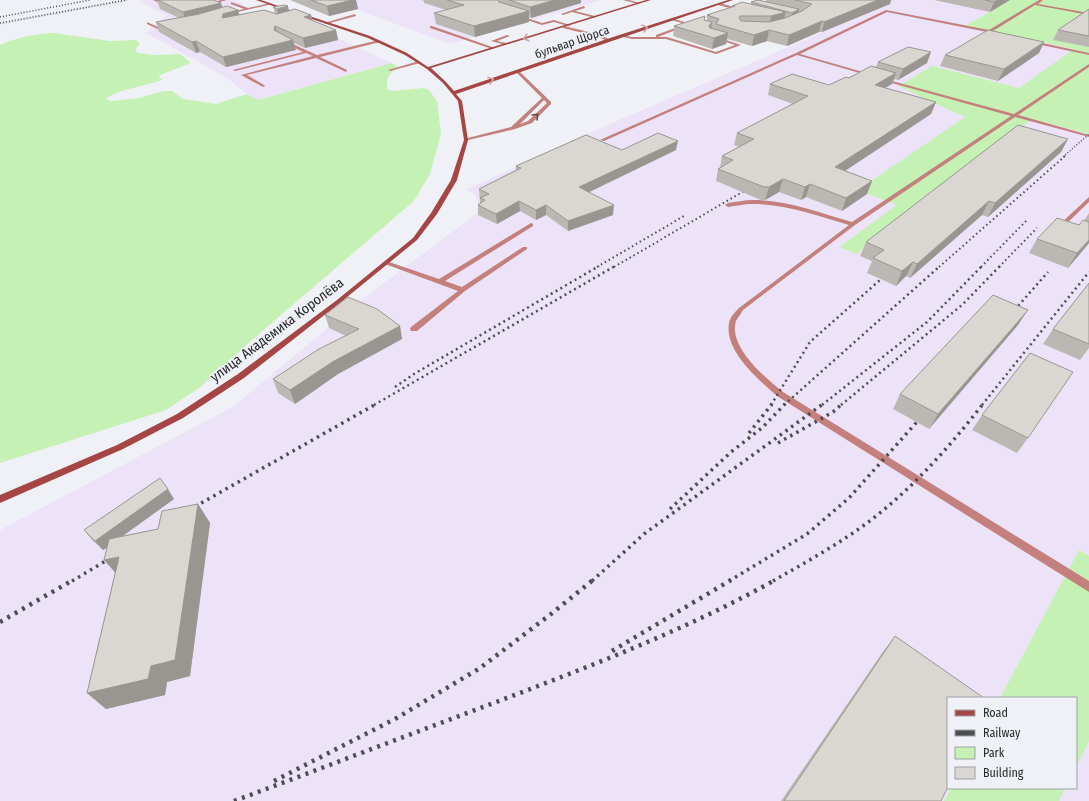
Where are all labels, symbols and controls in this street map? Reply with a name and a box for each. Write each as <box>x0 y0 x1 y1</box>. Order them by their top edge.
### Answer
street label: бульвар Щорса <box>533 23 611 61</box>
one-way arrow <box>642 24 649 33</box>
one-way arrow <box>523 33 530 42</box>
one-way arrow <box>487 77 494 85</box>
one-way arrow <box>531 113 539 121</box>
street label: улица Академика Королёва <box>207 274 347 386</box>
legend <box>947 697 1077 789</box>
text: Road <box>983 706 1008 720</box>
text: Railway <box>983 726 1021 740</box>
text: Park <box>983 746 1005 760</box>
text: Building <box>983 766 1024 780</box>

